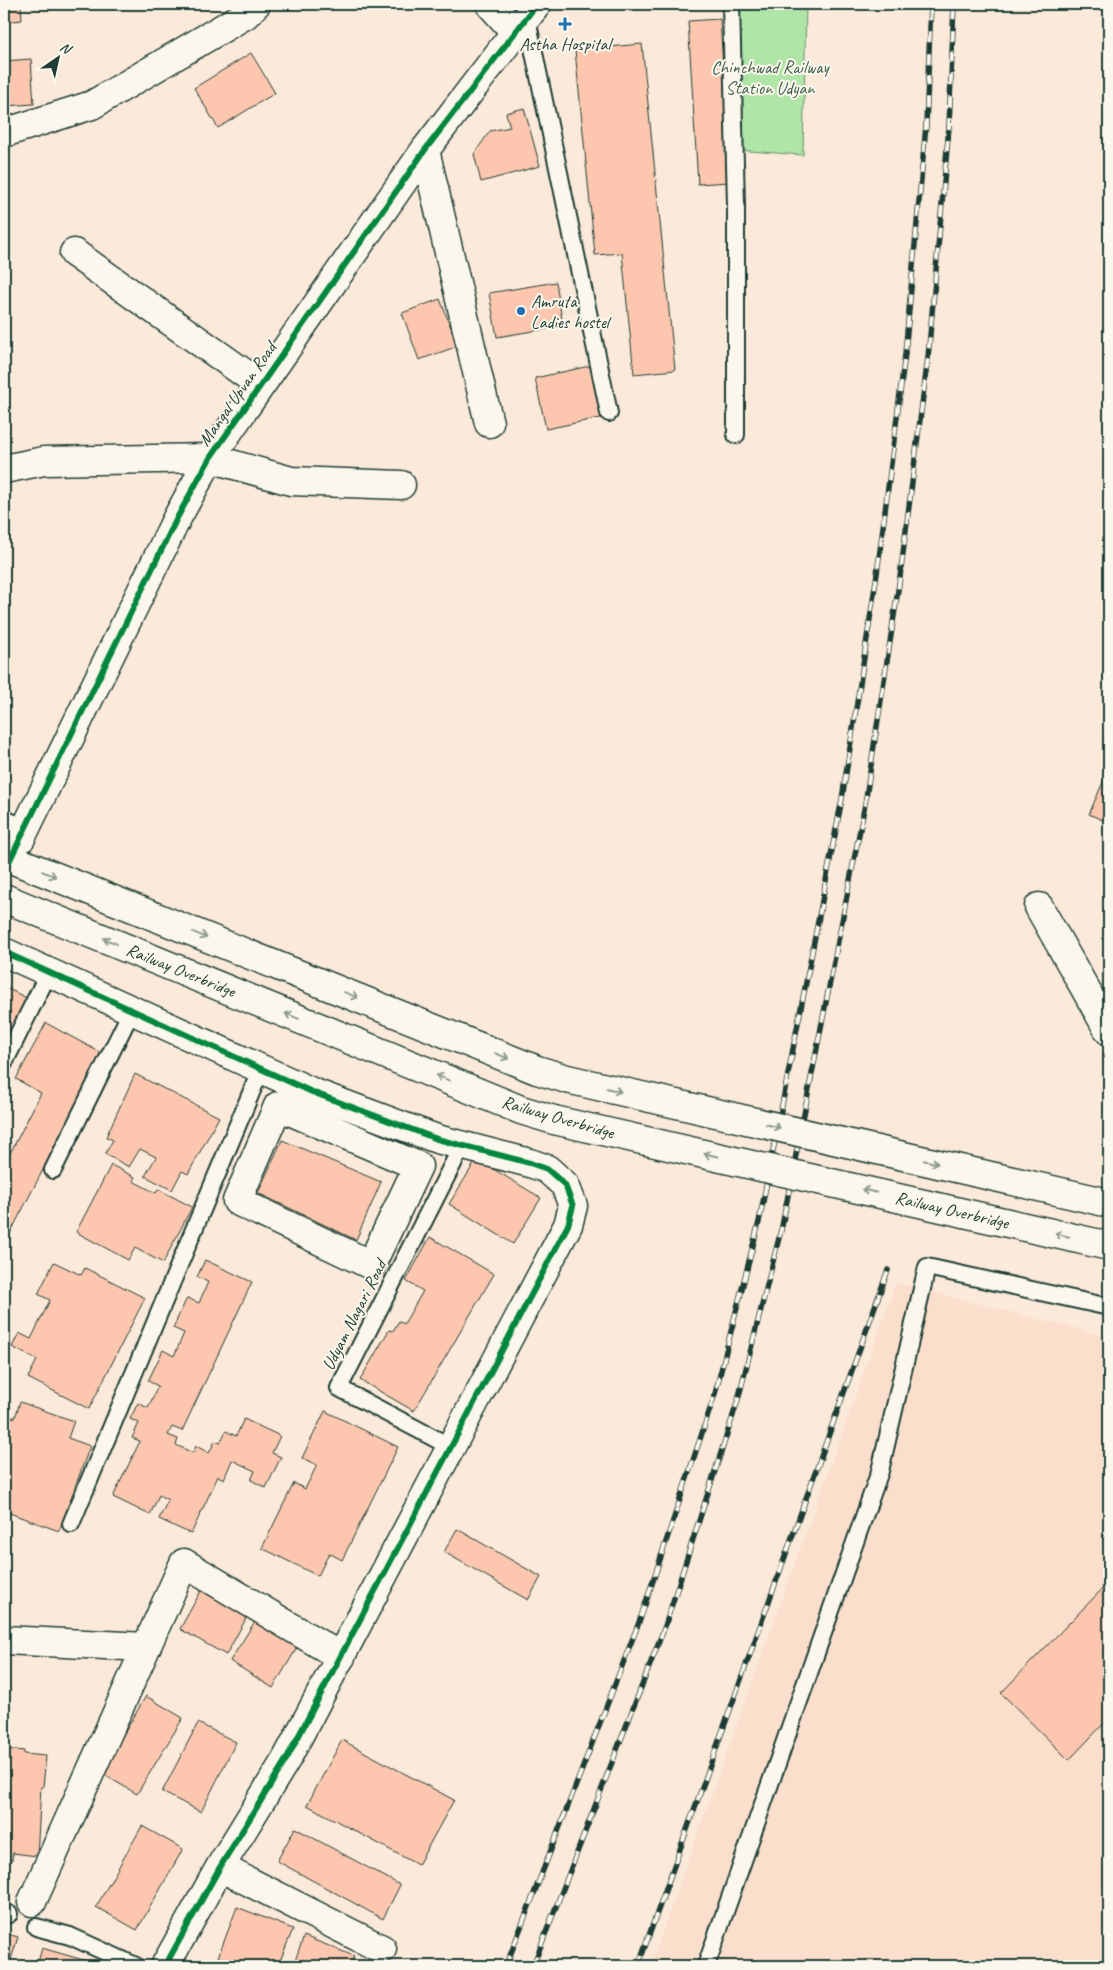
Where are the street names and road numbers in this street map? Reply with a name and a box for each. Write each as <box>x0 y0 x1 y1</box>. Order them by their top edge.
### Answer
street label: Mangal Upvan Road <box>193 336 283 450</box>
street label: Railway Overbridge <box>123 938 240 1002</box>
street label: Railway Overbridge <box>499 1090 618 1144</box>
street label: Railway Overbridge <box>893 1186 1012 1234</box>
street label: Udyam Nagari Road <box>317 1254 392 1374</box>

